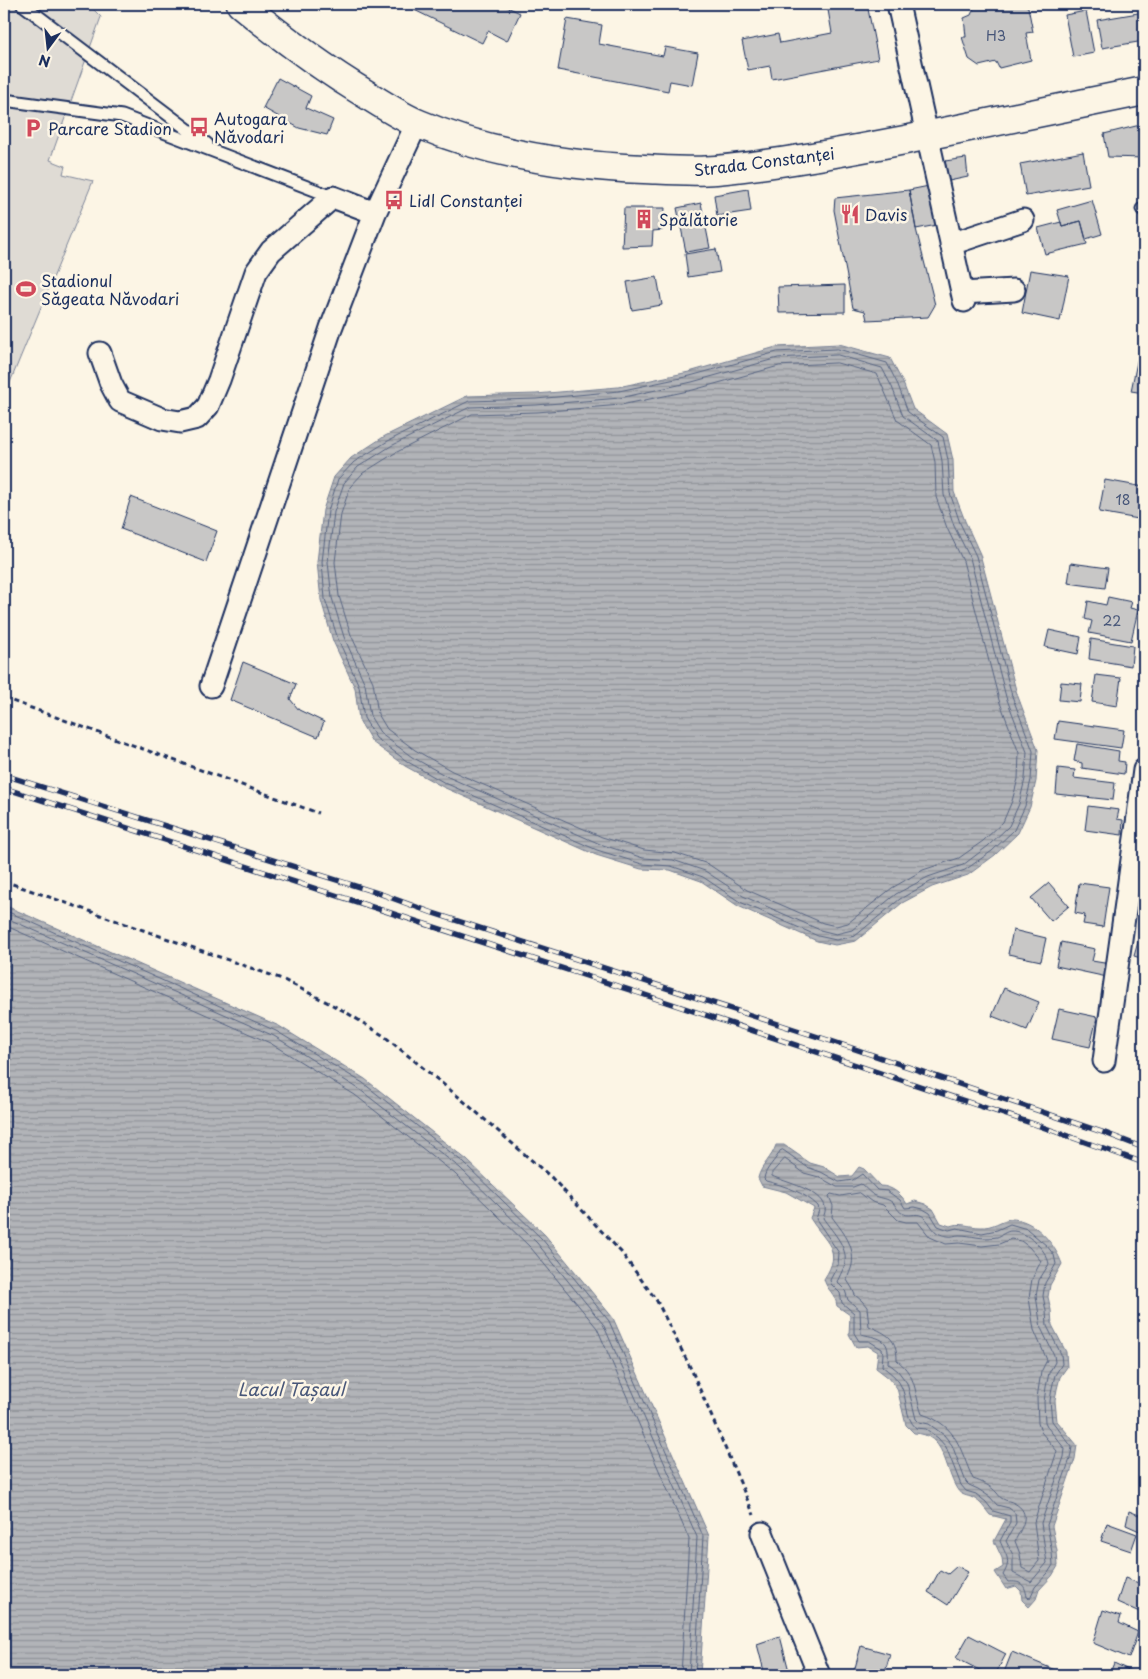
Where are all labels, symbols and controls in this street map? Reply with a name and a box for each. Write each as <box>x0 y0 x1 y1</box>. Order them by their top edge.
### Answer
north arrow <box>22 22 72 72</box>
house number: H3 <box>986 25 1006 46</box>
text: N <box>36 49 53 73</box>
place label: Autogara Năvodari <box>214 106 287 148</box>
place label: Parcare Stadion <box>48 116 172 140</box>
bus stop icon: Autogara Năvodari <box>188 116 210 138</box>
parking icon: Parcare Stadion <box>22 117 44 139</box>
street label: Strada Constanței <box>692 140 836 182</box>
place label: Lidl Constanței <box>409 188 523 212</box>
bus stop icon: Lidl Constanței <box>383 189 405 211</box>
place label: Davis <box>865 202 907 226</box>
restaurant icon: Davis <box>839 203 861 225</box>
place label: Spălătorie <box>659 207 738 231</box>
building icon: Spălătorie <box>633 208 655 230</box>
place label: Stadionul Săgeata Năvodari <box>41 268 179 310</box>
sports icon: Stadionul Săgeata Năvodari <box>15 278 37 300</box>
house number: 18 <box>1115 489 1131 510</box>
house number: 22 <box>1103 610 1121 631</box>
water label: Lacul Tașaul <box>238 1375 347 1402</box>

